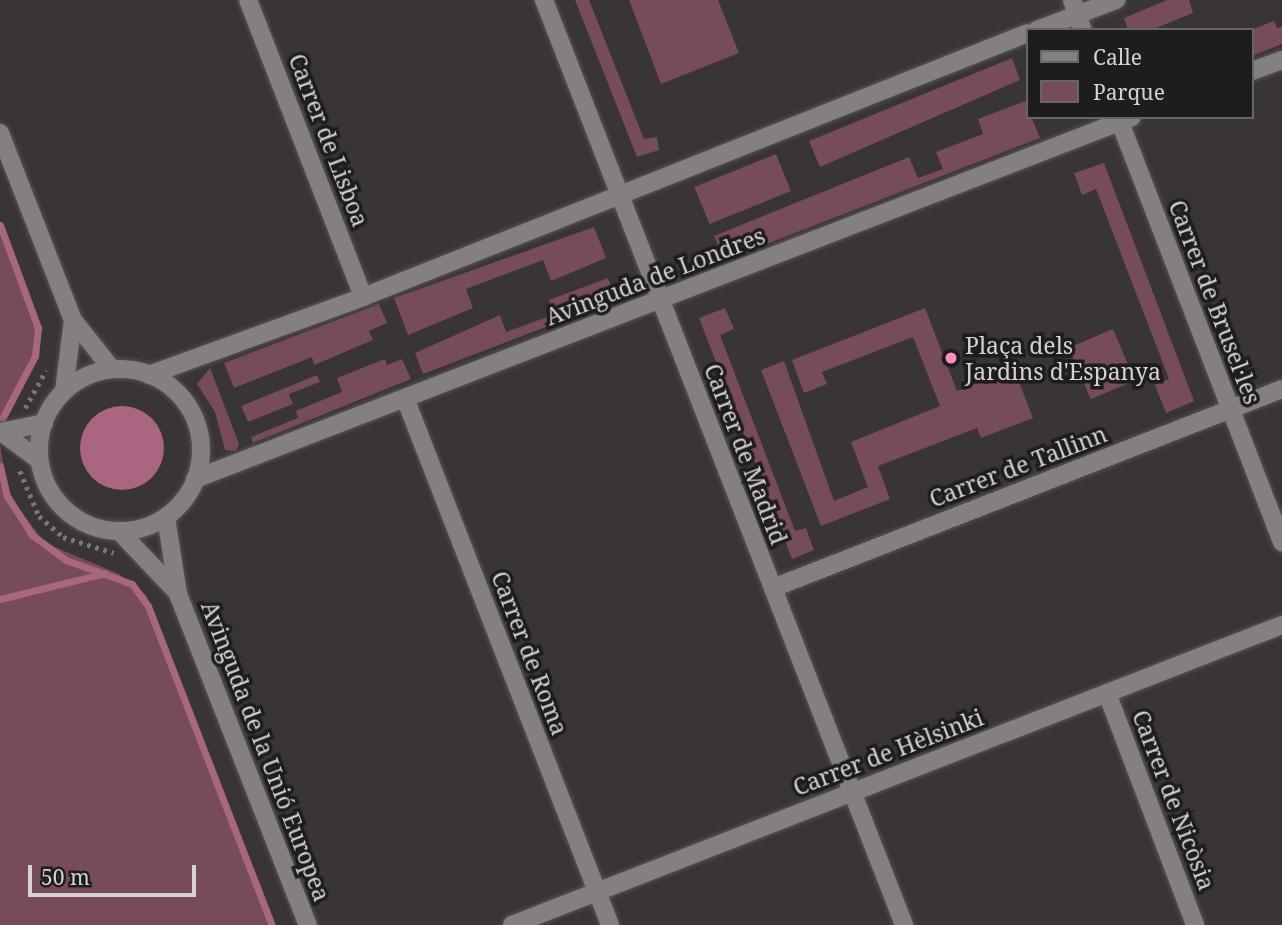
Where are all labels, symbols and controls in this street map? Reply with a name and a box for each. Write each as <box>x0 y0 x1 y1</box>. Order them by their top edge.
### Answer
legend <box>1026 28 1254 119</box>
text: Calle <box>1093 43 1142 71</box>
street label: Carrer de Lisboa <box>283 50 375 230</box>
text: Parque <box>1093 78 1165 106</box>
street label: Carrer de Brusel·les <box>1163 196 1267 408</box>
street label: Avinguda de Londres <box>541 221 769 331</box>
place label: Plaça dels Jardins d'Espanya <box>965 331 1161 385</box>
marker: Plaça dels Jardins d'Espanya <box>943 350 959 366</box>
street label: Carrer de Madrid <box>699 360 793 548</box>
street label: Carrer de Tallinn <box>925 419 1111 513</box>
street label: Carrer de Roma <box>486 567 574 739</box>
street label: Avinguda de la Unió Europea <box>196 597 336 905</box>
street label: Carrer de Hèlsinki <box>789 703 987 801</box>
street label: Carrer de Nicòsia <box>1127 706 1221 894</box>
scale bar <box>32 852 200 896</box>
text: 50 m <box>41 863 90 891</box>

